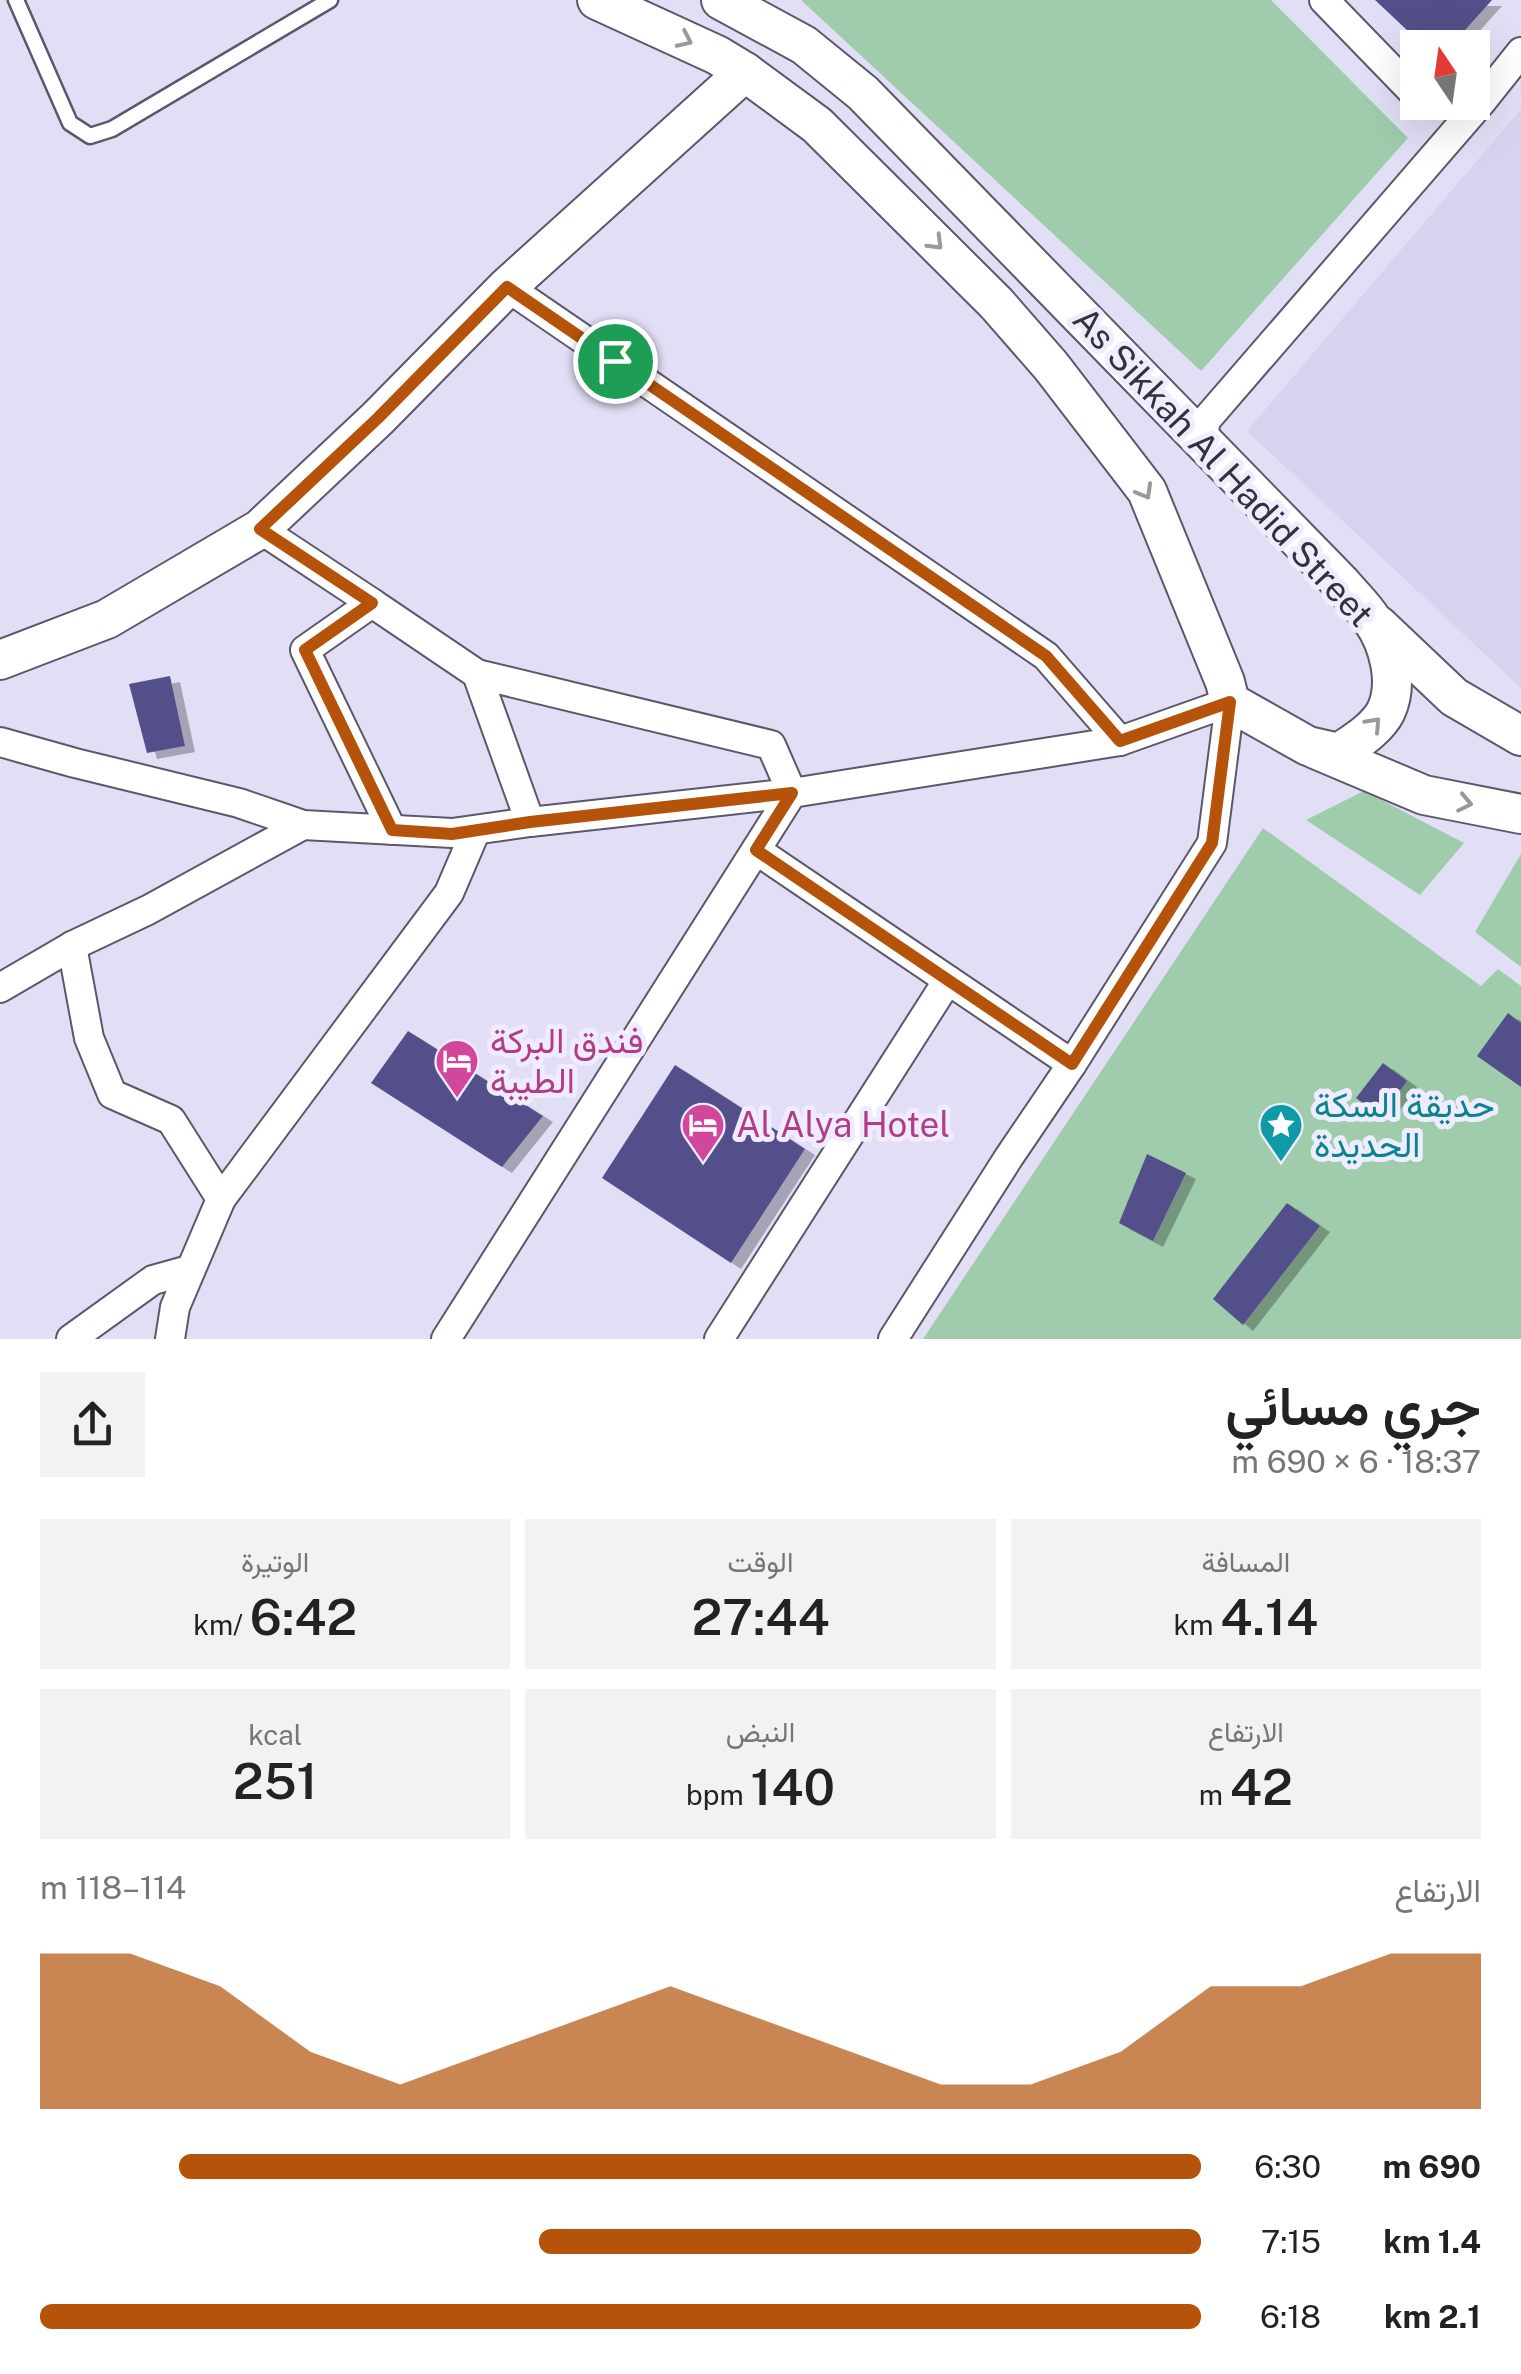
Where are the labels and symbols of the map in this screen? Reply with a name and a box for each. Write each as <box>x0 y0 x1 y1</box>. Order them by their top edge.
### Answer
one-way arrow <box>675 28 693 48</box>
north arrow <box>1400 30 1490 120</box>
one-way arrow <box>925 232 943 250</box>
street label: As Sikkah Al Hadid Street <box>1065 299 1382 635</box>
pin <box>573 319 658 404</box>
one-way arrow <box>1132 481 1152 499</box>
one-way arrow <box>1362 717 1380 736</box>
one-way arrow <box>1456 791 1473 812</box>
place label: فندق البركة الطيبة <box>490 1020 643 1101</box>
hotel icon: فندق البركة الطيبة <box>434 1038 480 1099</box>
place label: حديقة السكة الحديدة <box>1314 1084 1495 1165</box>
hotel icon: Al Alya Hotel <box>680 1102 726 1163</box>
place icon: حديقة السكة الحديدة <box>1258 1102 1304 1163</box>
place label: Al Alya Hotel <box>736 1104 950 1145</box>

